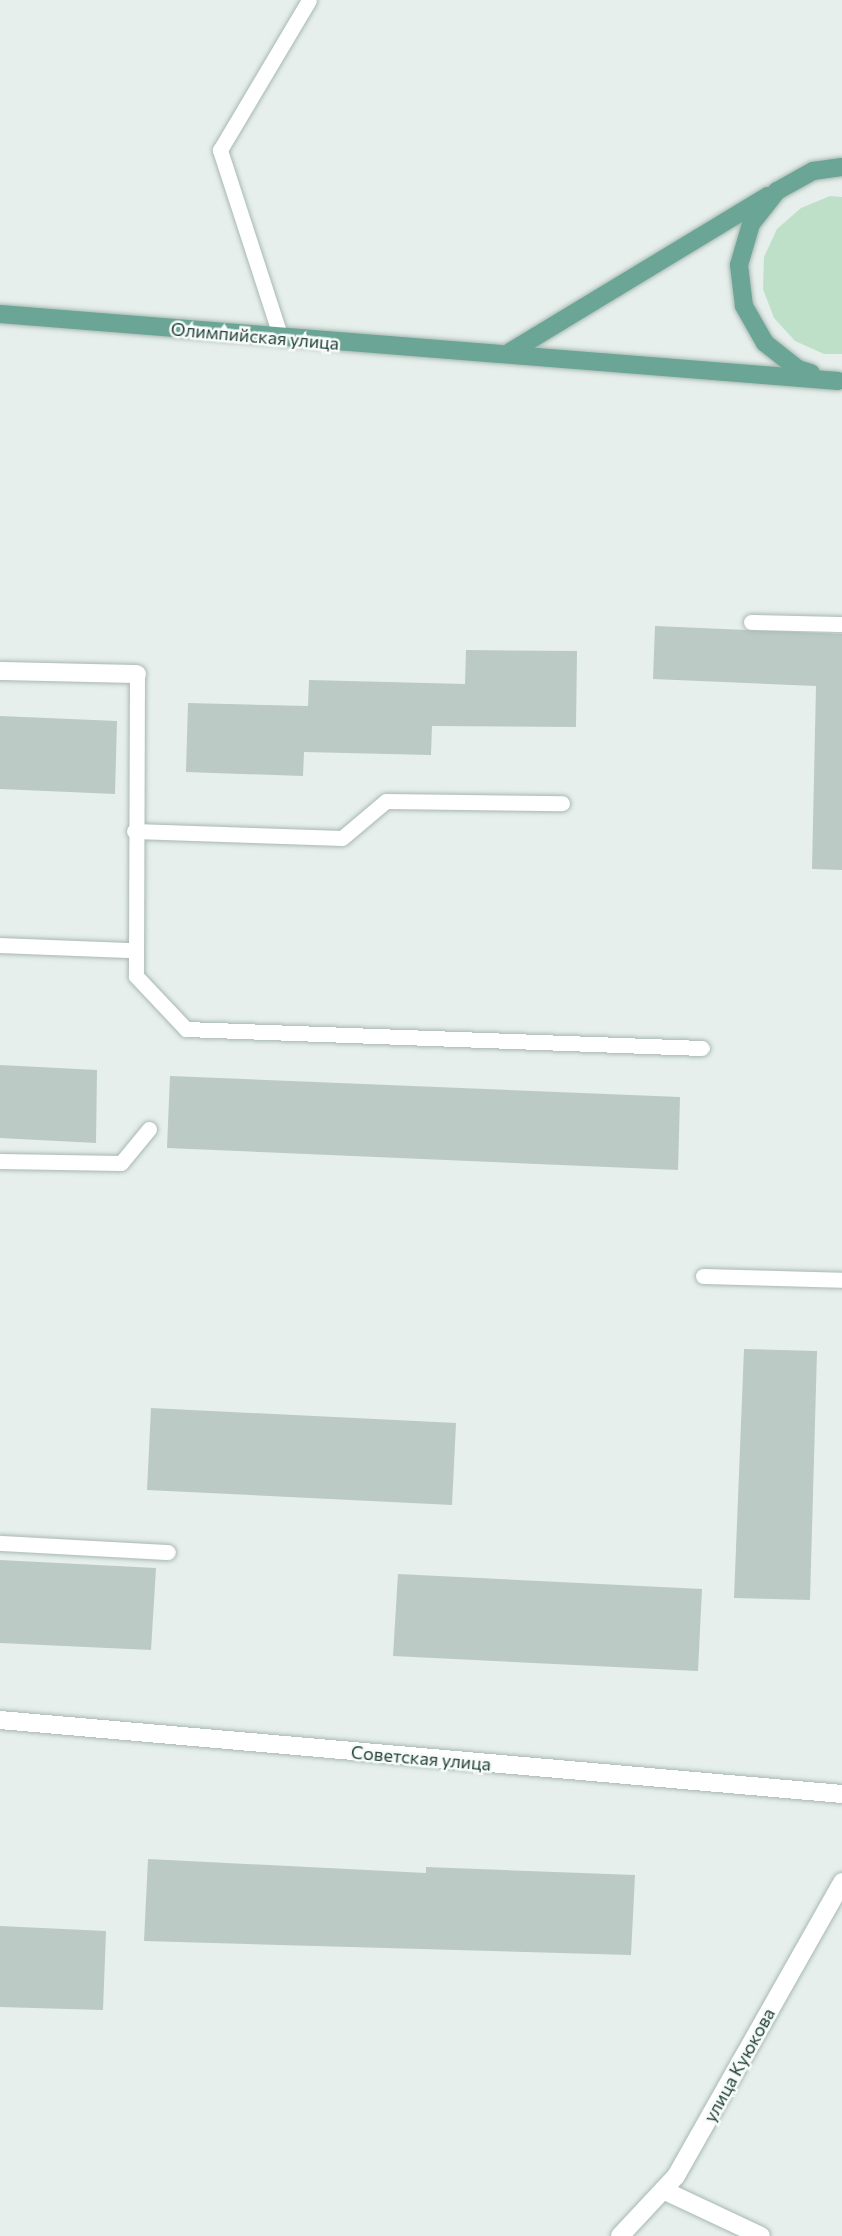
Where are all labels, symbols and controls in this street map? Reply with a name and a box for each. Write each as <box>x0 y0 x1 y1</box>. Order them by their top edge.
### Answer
street label: Олимпийская улица <box>170 318 340 354</box>
street label: Советская улица <box>350 1741 492 1775</box>
street label: улица Куюкова <box>699 2004 779 2126</box>

